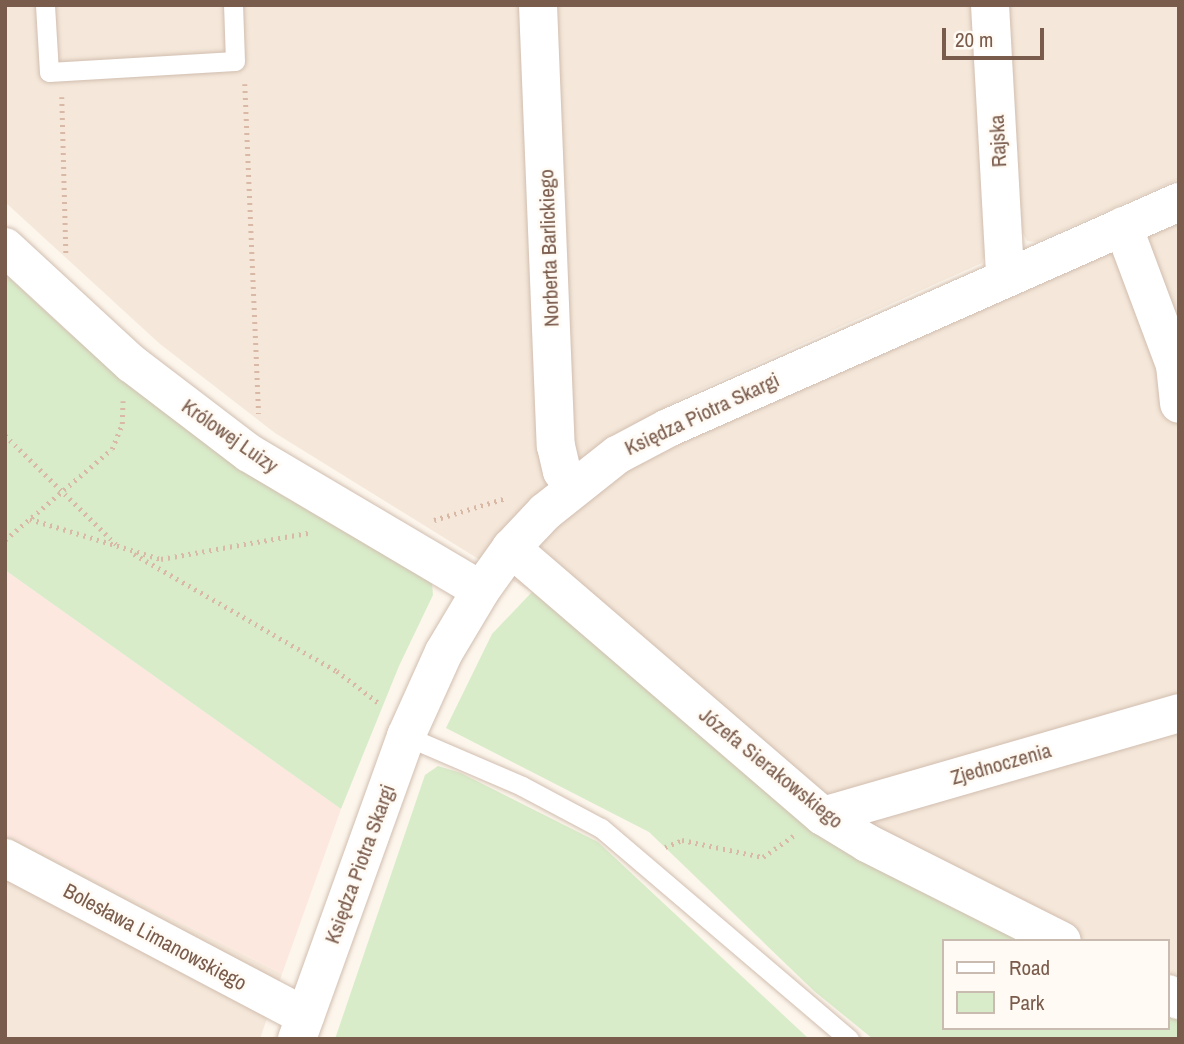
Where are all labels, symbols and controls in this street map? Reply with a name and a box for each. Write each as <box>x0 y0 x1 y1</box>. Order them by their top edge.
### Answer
scale bar <box>946 14 1048 58</box>
text: 20 m <box>955 25 993 54</box>
street label: Rajska <box>984 114 1012 168</box>
street label: Norberta Barlickiego <box>534 169 564 327</box>
street label: Księdza Piotra Skargi <box>621 367 783 461</box>
street label: Królowej Luizy <box>177 394 283 478</box>
street label: Józefa Sierakowskiego <box>694 702 848 834</box>
street label: Zjednoczenia <box>948 738 1054 790</box>
street label: Księdza Piotra Skargi <box>320 781 400 947</box>
street label: Bolesława Limanowskiego <box>59 878 251 996</box>
legend <box>942 939 1170 1030</box>
text: Road <box>1009 953 1050 982</box>
text: Park <box>1009 988 1044 1017</box>

